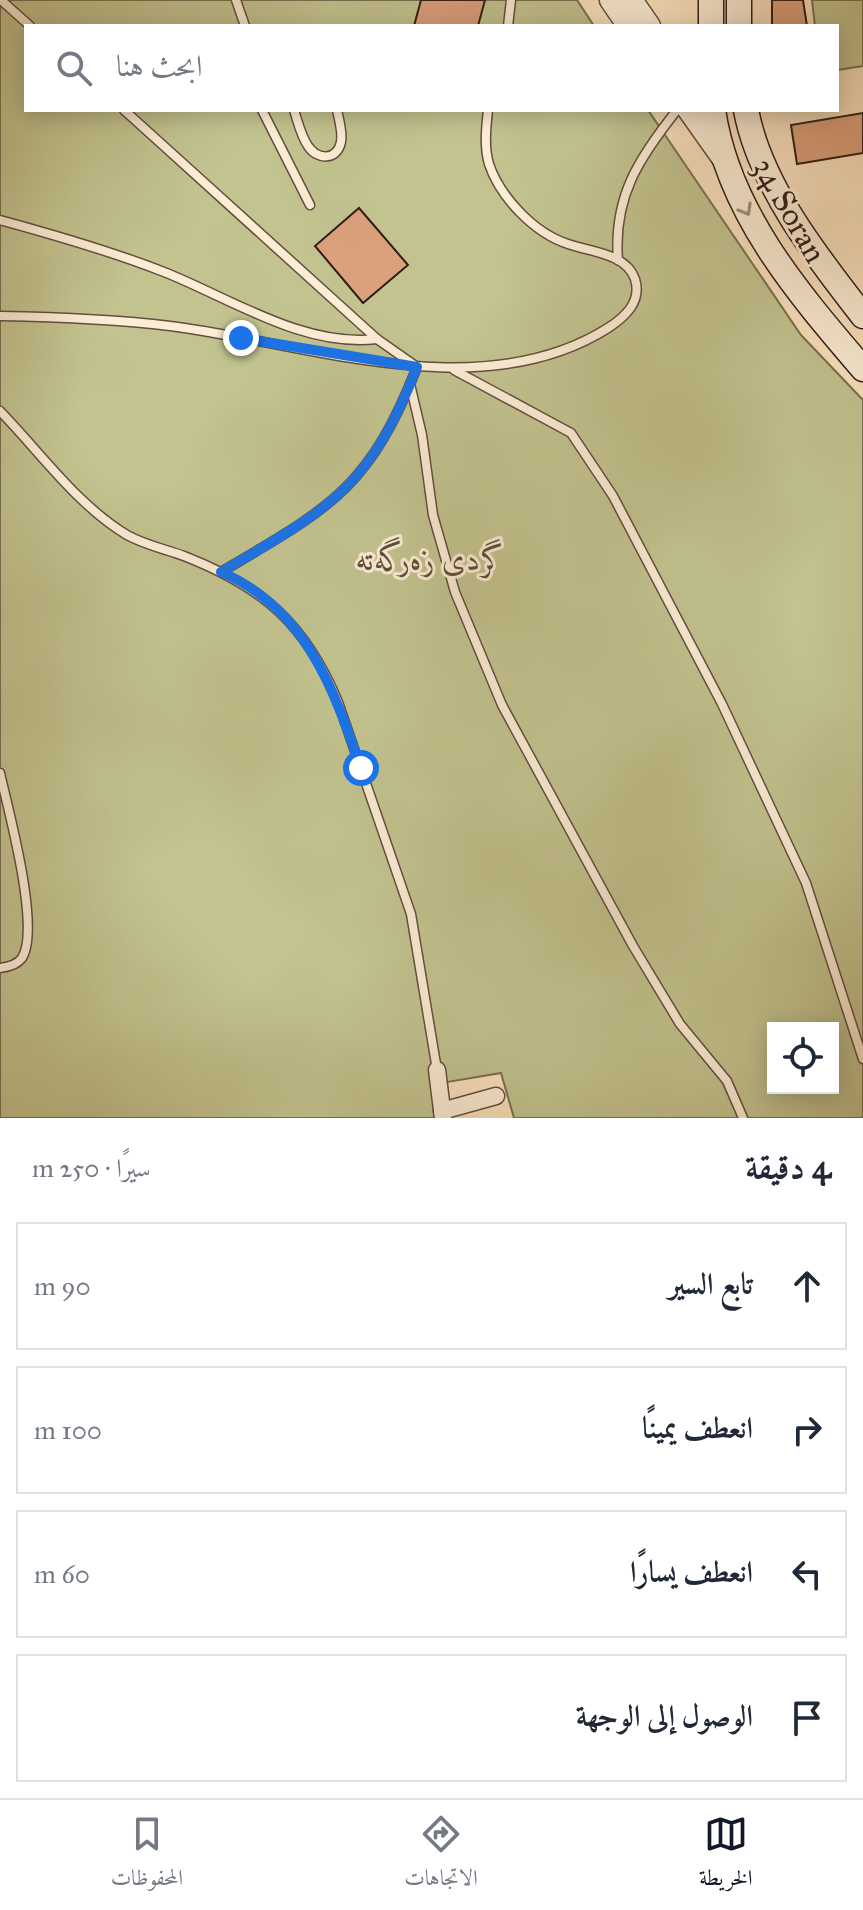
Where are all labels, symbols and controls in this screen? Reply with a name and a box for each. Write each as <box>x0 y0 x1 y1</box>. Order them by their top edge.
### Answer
search box <box>24 24 839 112</box>
icon: search <box>52 46 96 90</box>
text: ابحث هنا <box>116 48 202 84</box>
street label: 34 Soran <box>744 151 835 270</box>
one-way arrow <box>736 201 752 216</box>
route end <box>223 320 259 356</box>
park label: گردی زەرگەتە <box>356 537 508 579</box>
route start <box>343 750 379 786</box>
map controls <box>767 1022 839 1094</box>
button: locate <box>767 1022 839 1094</box>
text: 4 دقيقة <box>745 1146 831 1187</box>
text: سيرًا · 250 m <box>32 1152 151 1184</box>
icon: ahead <box>785 1264 829 1308</box>
text: تابع السير <box>668 1266 753 1302</box>
text: 90 m <box>34 1270 91 1302</box>
icon: right <box>785 1408 829 1452</box>
text: انعطف يمينًا <box>642 1410 753 1446</box>
text: 100 m <box>34 1414 102 1446</box>
icon: left <box>785 1552 829 1596</box>
text: انعطف يسارًا <box>630 1554 753 1590</box>
text: 60 m <box>34 1558 90 1590</box>
icon: arrive <box>785 1696 829 1740</box>
text: الوصول إلى الوجهة <box>576 1698 753 1734</box>
tab: المحفوظات <box>111 1812 183 1899</box>
tab: الاتجاهات <box>404 1812 478 1899</box>
tab: الخريطة <box>699 1812 752 1899</box>

